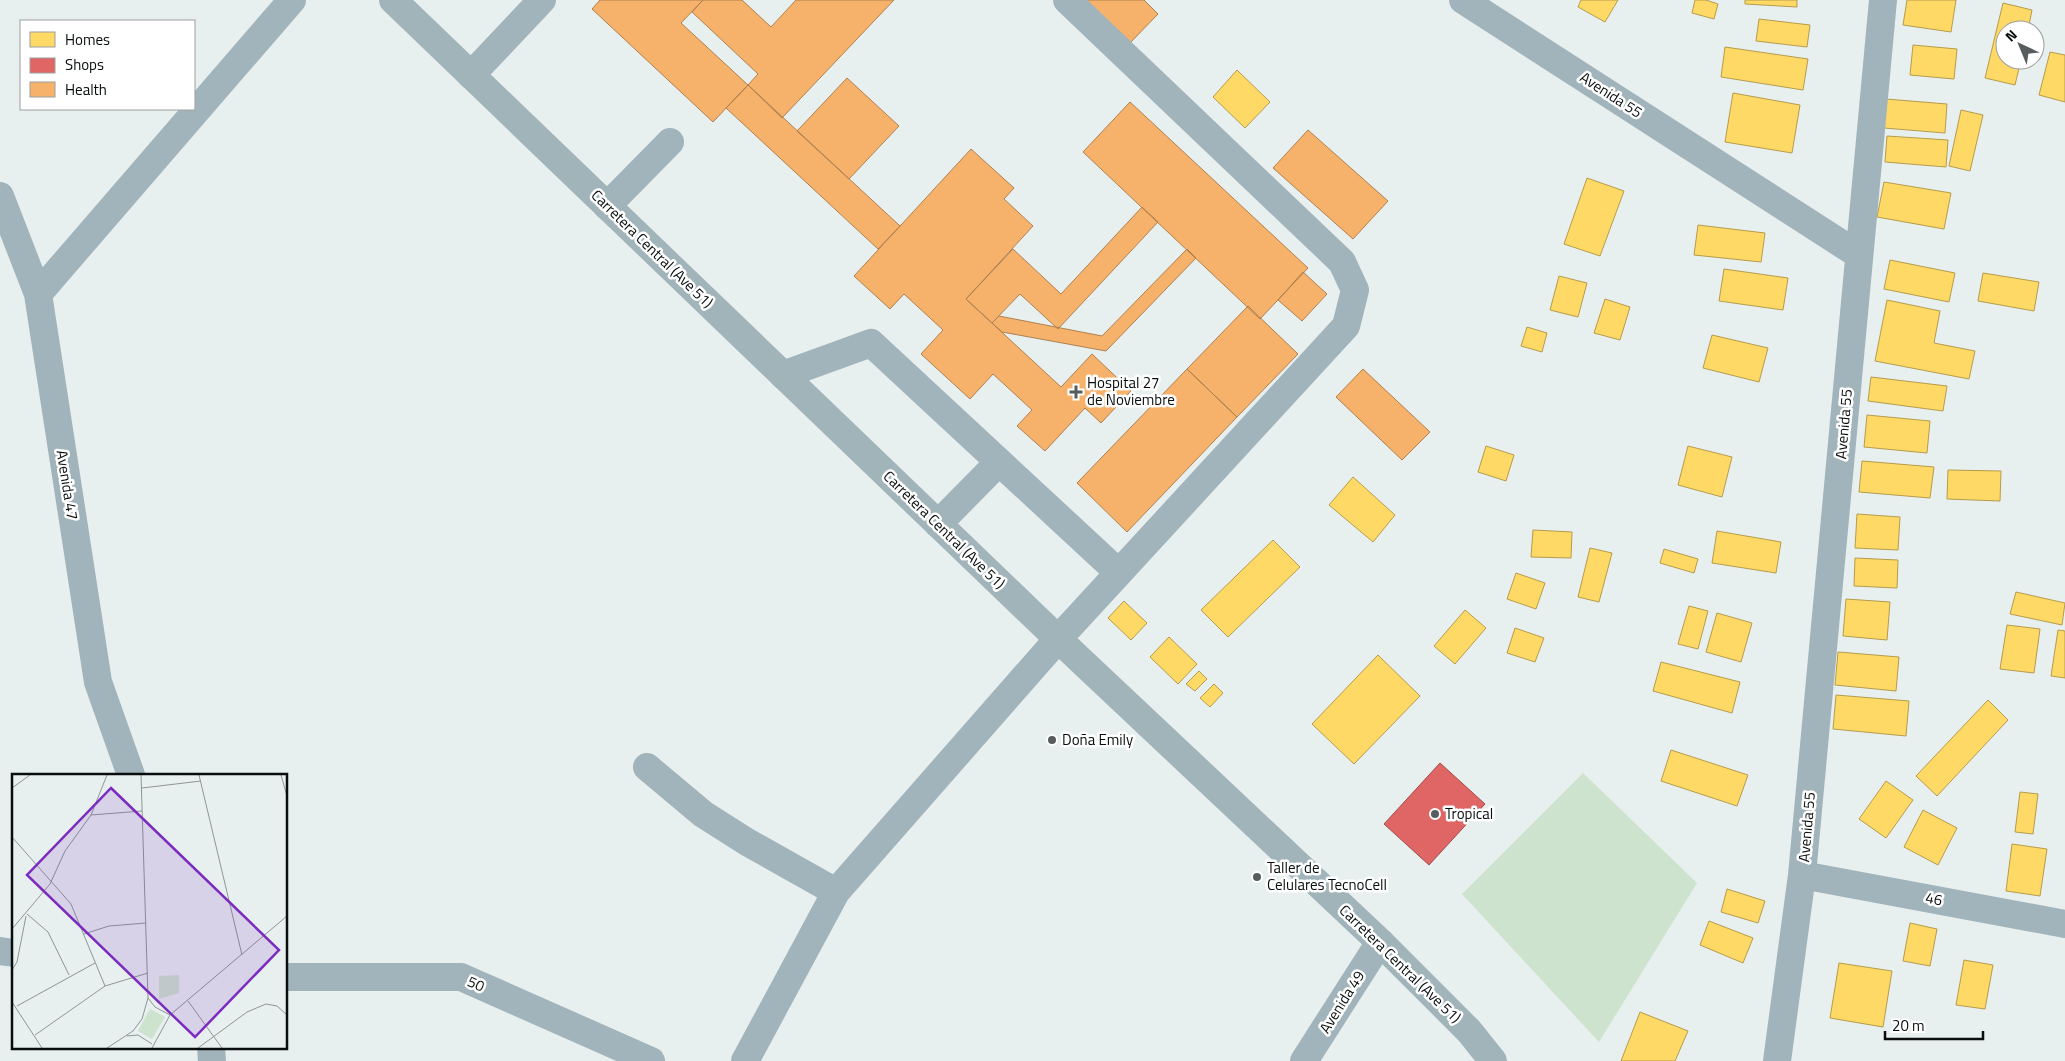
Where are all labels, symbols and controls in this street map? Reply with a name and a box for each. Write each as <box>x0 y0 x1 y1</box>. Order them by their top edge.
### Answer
legend <box>20 20 195 110</box>
north arrow <box>1995 20 2045 70</box>
text: N <box>2000 24 2021 46</box>
text: Homes <box>65 28 110 51</box>
text: Shops <box>65 53 104 76</box>
street label: Avenida 55 <box>1576 66 1647 123</box>
text: Health <box>65 78 107 101</box>
street label: Carretera Central (Ave 51) <box>586 184 719 313</box>
place label: Hospital 27 de Noviembre <box>1087 371 1175 411</box>
marker: Hospital 27 de Noviembre <box>1069 385 1083 399</box>
street label: Avenida 55 <box>1829 388 1858 460</box>
street label: Avenida 47 <box>51 448 84 521</box>
street label: Carretera Central (Ave 51) <box>878 465 1011 594</box>
place label: Doña Emily <box>1062 728 1133 751</box>
marker: Doña Emily <box>1046 734 1058 746</box>
inset map <box>12 774 288 1048</box>
street label: Avenida 55 <box>1792 791 1821 863</box>
place label: Tropical <box>1445 802 1493 825</box>
marker: Tropical <box>1429 808 1441 820</box>
place label: Taller de Celulares TecnoCell <box>1267 856 1387 896</box>
marker: Taller de Celulares TecnoCell <box>1251 871 1263 883</box>
street label: 46 <box>1924 886 1945 911</box>
street label: Carretera Central (Ave 51) <box>1334 899 1467 1028</box>
street label: Avenida 49 <box>1313 966 1370 1038</box>
street label: 50 <box>464 970 489 997</box>
scale bar <box>1885 1008 1982 1040</box>
text: 20 m <box>1892 1014 1925 1037</box>

